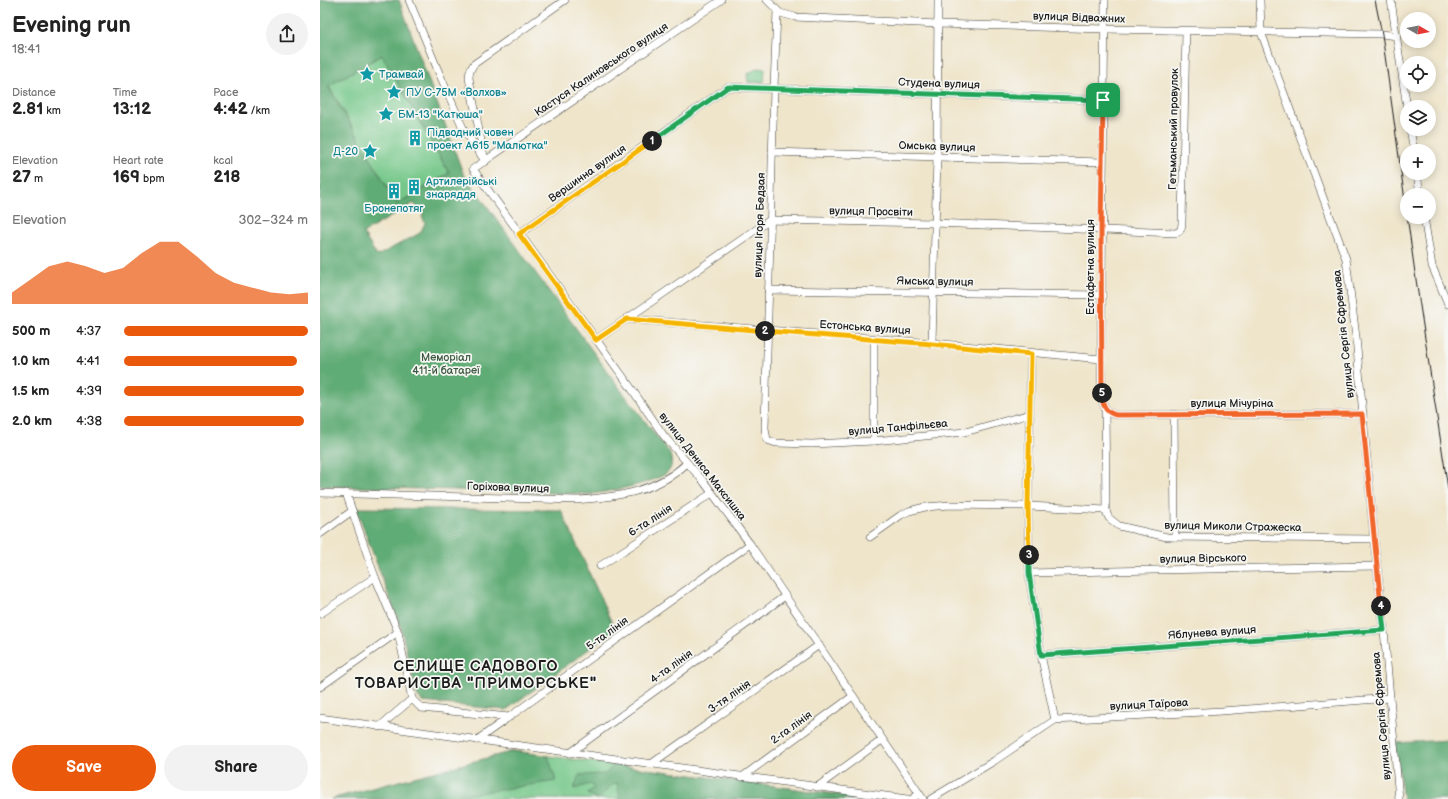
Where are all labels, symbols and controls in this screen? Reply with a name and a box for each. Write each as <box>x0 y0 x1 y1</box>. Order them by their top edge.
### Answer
street label: вулиця Відважних <box>1033 9 1125 26</box>
text: Evening run <box>12 12 131 39</box>
north arrow <box>1400 12 1436 48</box>
map controls <box>1400 12 1436 224</box>
button: share <box>266 13 308 55</box>
street label: Кастуся Калиновського вулиця <box>532 20 670 119</box>
text: 18:41 <box>12 41 40 57</box>
button: locate <box>1400 56 1436 92</box>
place icon: Трамвай <box>358 65 376 83</box>
place label: Трамвай <box>379 68 424 81</box>
street label: Гетьманський провулок <box>1166 68 1181 190</box>
street label: Студена вулиця <box>898 76 980 91</box>
place icon: ПУ С-75М «Волхов» <box>385 83 403 101</box>
pin <box>1086 83 1120 117</box>
text: Distance <box>12 86 56 99</box>
text: Time <box>113 86 137 99</box>
text: Pace <box>213 86 238 99</box>
place label: ПУ С-75М «Волхов» <box>406 86 507 99</box>
icon: arrive <box>1092 89 1114 111</box>
text: 2.81 <box>12 99 43 119</box>
text: 13:12 <box>113 99 151 119</box>
text: 4:42 <box>213 99 248 119</box>
button: layers <box>1400 100 1436 136</box>
text: km <box>43 104 61 117</box>
text: /km <box>248 104 270 117</box>
place icon: БМ-13 "Катюша" <box>377 105 395 123</box>
place label: БМ-13 "Катюша" <box>398 108 483 121</box>
place label: Підводний човен проект А615 "Малютка" <box>427 126 548 152</box>
building icon: Підводний човен проект А615 "Малютка" <box>406 129 424 147</box>
pin: 1 <box>642 131 662 151</box>
text: 1 <box>650 134 654 147</box>
street label: Омська вулиця <box>898 139 976 154</box>
place icon: Д-20 <box>361 142 379 160</box>
street label: Вершинна вулиця <box>546 142 629 205</box>
button: + <box>1400 144 1436 180</box>
place label: Д-20 <box>333 145 359 158</box>
text: Elevation <box>12 154 58 167</box>
text: Heart rate <box>113 154 163 167</box>
text: kcal <box>213 154 233 167</box>
text: 27 <box>12 167 31 187</box>
text: 169 <box>113 167 140 187</box>
text: 218 <box>213 167 241 187</box>
text: m <box>31 172 43 185</box>
text: bpm <box>140 172 165 185</box>
street label: вулиця Ігоря Бедзая <box>751 172 768 278</box>
place label: Артилерійські знаряддя <box>425 175 497 201</box>
building icon: Артилерійські знаряддя <box>405 178 423 196</box>
building icon: Бронепотяг <box>385 182 403 200</box>
button: − <box>1400 188 1436 224</box>
place label: Бронепотяг <box>364 202 424 215</box>
street label: вулиця Просвіти <box>829 204 913 219</box>
text: Elevation <box>12 212 66 228</box>
text: 302–324 m <box>238 212 308 228</box>
street label: Естафетна вулиця <box>1084 219 1097 315</box>
street label: вулиця Сергія Єфремова <box>1330 269 1357 399</box>
street label: Ямська вулиця <box>897 274 973 289</box>
street label: Естонська вулиця <box>819 318 911 337</box>
pin: 2 <box>755 321 775 341</box>
text: 500 m <box>12 323 50 339</box>
text: 4:37 <box>76 323 101 339</box>
text: 2 <box>762 324 768 337</box>
park label: Меморіал 411-й батареї <box>412 351 480 377</box>
text: 1.0 km <box>12 353 50 369</box>
text: 4:41 <box>76 353 100 369</box>
text: 1.5 km <box>12 383 49 399</box>
text: 4:39 <box>76 383 102 399</box>
pin: 5 <box>1092 383 1112 403</box>
text: 5 <box>1099 386 1105 399</box>
street label: вулиця Мічуріна <box>1190 397 1274 410</box>
street label: вулиця Дениса Максишка <box>656 410 749 523</box>
text: 2.0 km <box>12 413 52 429</box>
text: 4:38 <box>76 413 102 429</box>
street label: вулиця Танфільєва <box>848 417 949 438</box>
street label: Горіхова вулиця <box>467 480 549 495</box>
street label: 6-та лінія <box>626 502 674 539</box>
street label: вулиця Миколи Стражеска <box>1164 519 1302 534</box>
pin: 3 <box>1019 545 1039 565</box>
text: 3 <box>1026 548 1032 561</box>
street label: вулиця Вірського <box>1160 551 1247 566</box>
pin: 4 <box>1371 596 1391 616</box>
text: 4 <box>1378 599 1384 612</box>
street label: 5-та лінія <box>584 614 631 653</box>
street label: Яблунева вулиця <box>1167 623 1257 642</box>
street label: 4-та лінія <box>648 647 695 686</box>
street label: вулиця Сергія Єфремова <box>1369 651 1394 781</box>
district label: СЕЛИЩЕ САДОВОГО ТОВАРИСТВА "ПРИМОРСЬКЕ" <box>355 657 597 693</box>
street label: 3-тя лінія <box>705 677 753 716</box>
street label: вулиця Таїрова <box>1110 696 1189 713</box>
street label: 2-га лінія <box>768 708 815 747</box>
button: Save <box>12 745 156 791</box>
button: Share <box>164 745 308 791</box>

